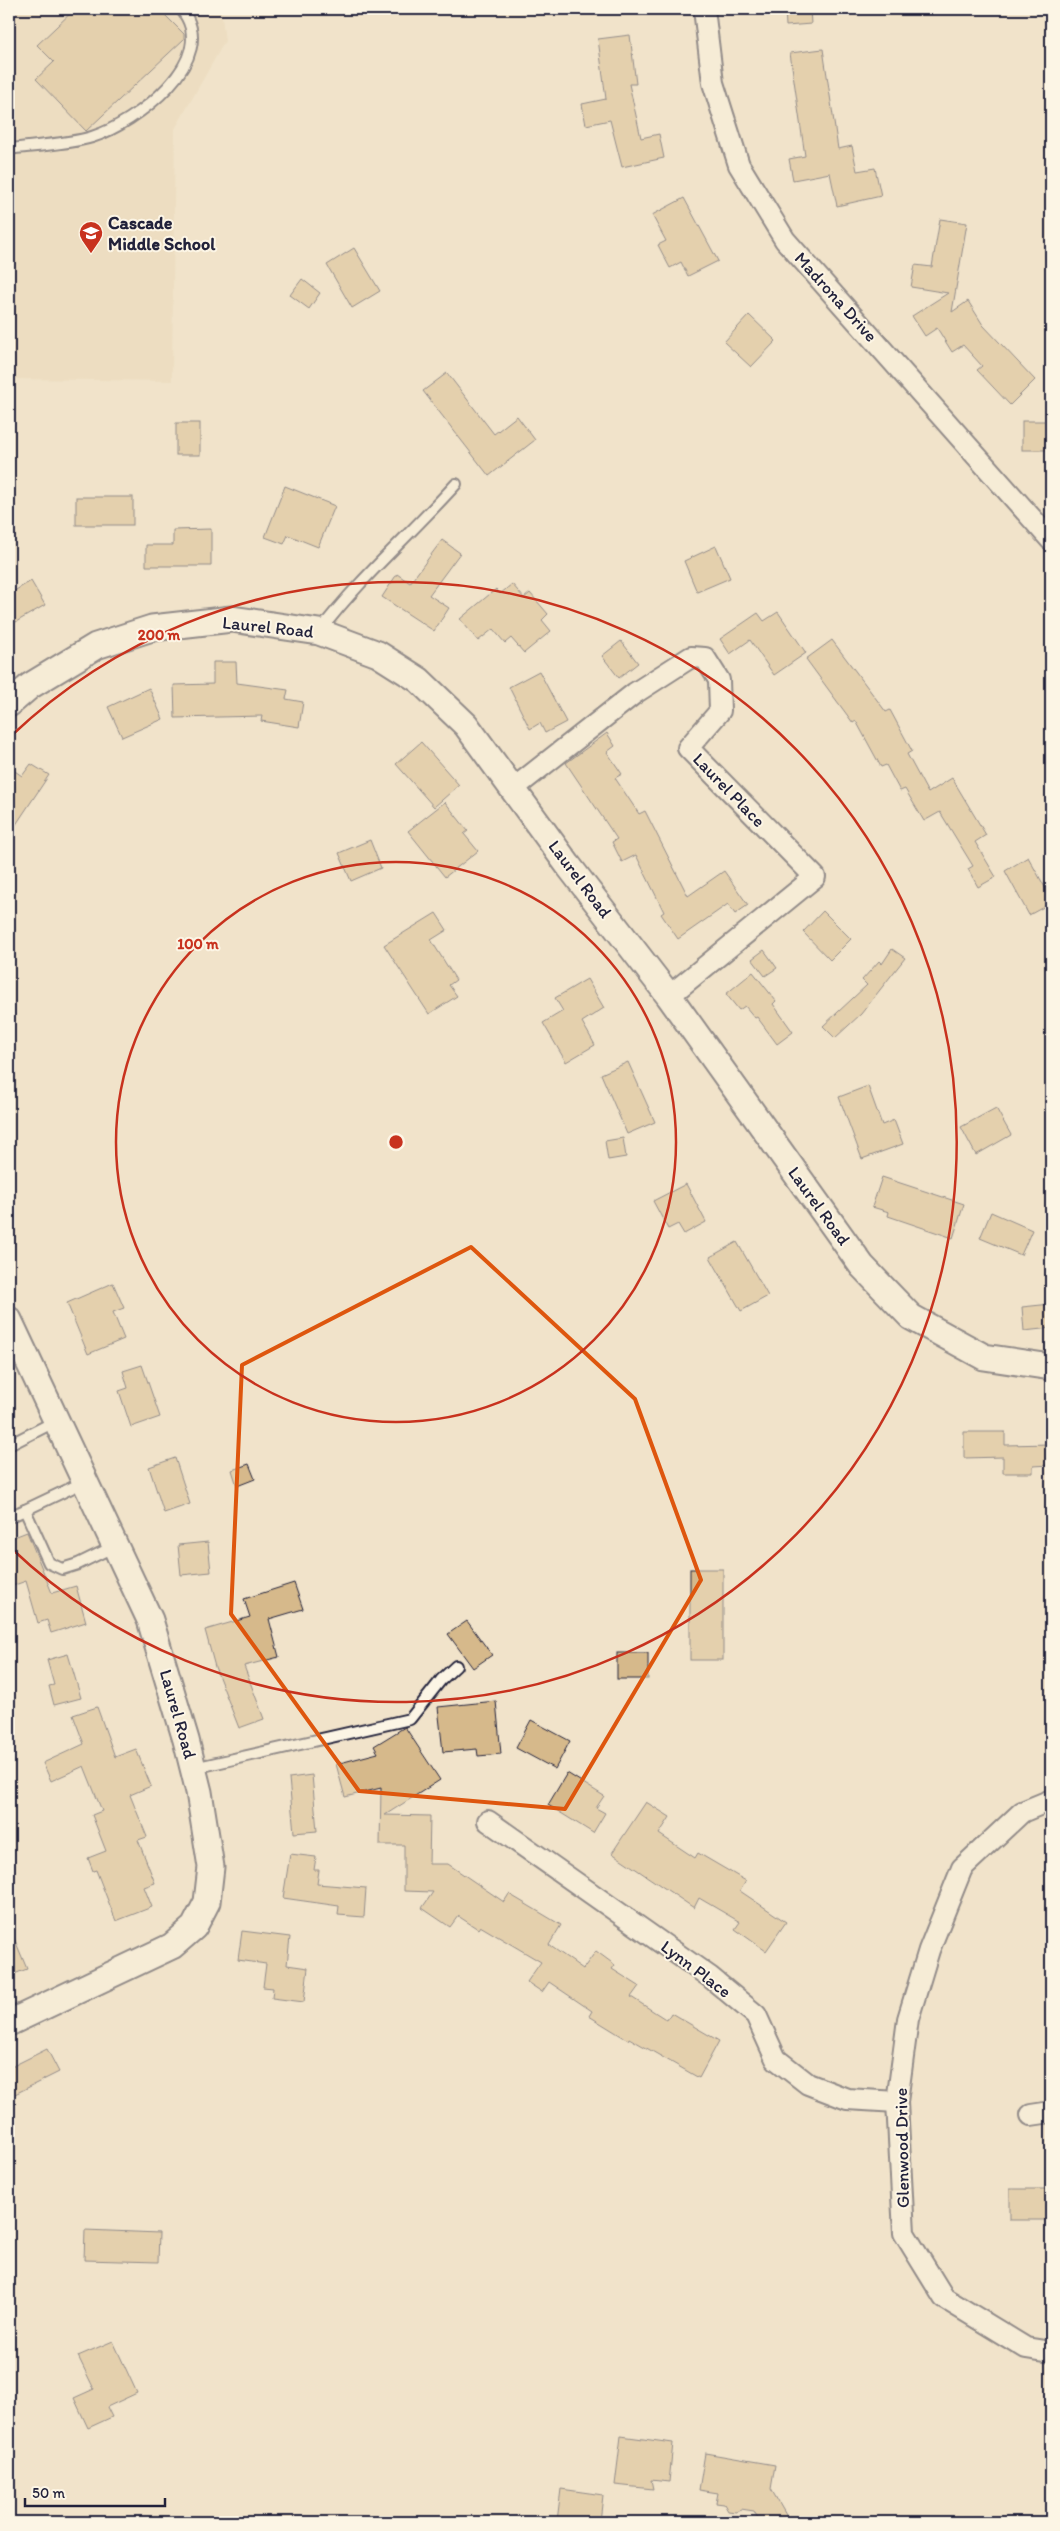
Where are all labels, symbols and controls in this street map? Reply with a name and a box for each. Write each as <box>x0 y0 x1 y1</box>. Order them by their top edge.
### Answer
place label: Cascade Middle School <box>108 212 216 255</box>
school or university icon: Cascade Middle School <box>78 220 104 254</box>
street label: Madrona Drive <box>790 247 882 347</box>
street label: Laurel Road <box>221 611 315 643</box>
text: 200 m <box>138 626 181 644</box>
street label: Laurel Place <box>688 748 770 832</box>
street label: Laurel Road <box>544 836 617 922</box>
text: 100 m <box>177 935 219 953</box>
centre of rings <box>387 1133 405 1151</box>
street label: Laurel Road <box>783 1162 855 1250</box>
street label: Laurel Road <box>155 1667 201 1761</box>
street label: Lynn Place <box>656 1935 736 2003</box>
street label: Glenwood Drive <box>890 2088 914 2208</box>
scale bar <box>25 2476 165 2508</box>
text: 50 m <box>32 2484 65 2502</box>

